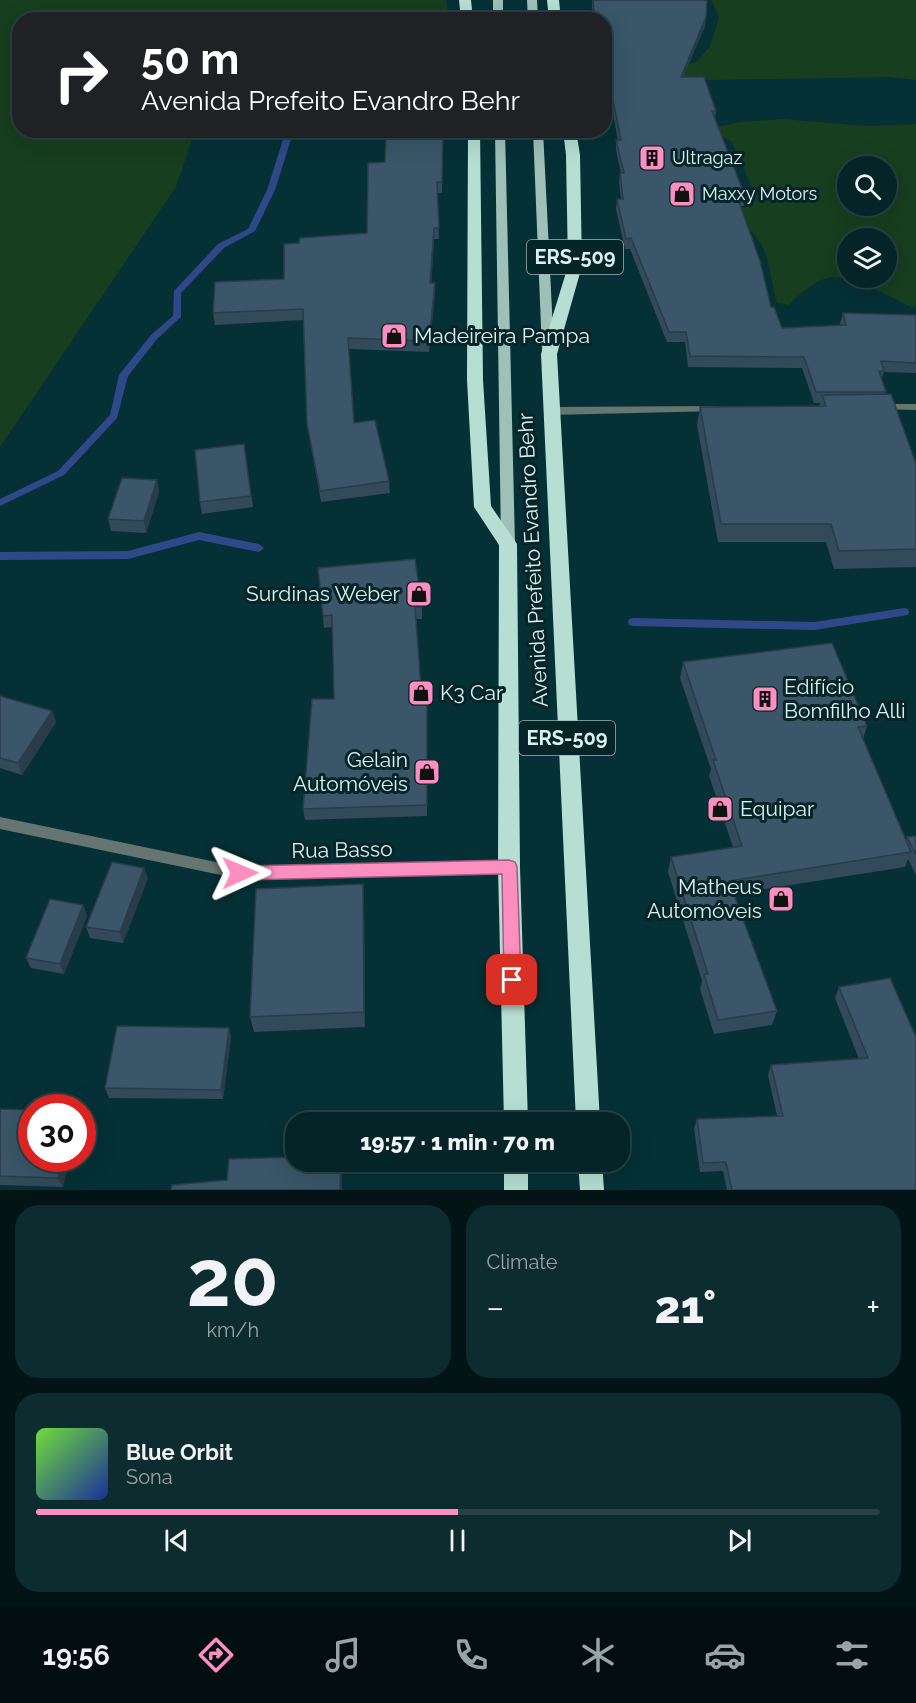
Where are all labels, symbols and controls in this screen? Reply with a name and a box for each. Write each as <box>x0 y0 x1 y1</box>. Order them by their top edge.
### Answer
text: 50 m <box>141 35 239 84</box>
icon: right <box>42 36 120 114</box>
text: Avenida Prefeito Evandro Behr <box>141 85 520 116</box>
building icon: Ultragaz <box>637 143 667 173</box>
place label: Ultragaz <box>672 147 742 168</box>
map controls <box>837 156 897 288</box>
button: search <box>837 156 897 216</box>
shop icon: Maxxy Motors <box>667 179 697 209</box>
place label: Maxxy Motors <box>702 183 818 204</box>
button: layers <box>837 228 897 288</box>
road number: ERS-509 <box>527 240 623 274</box>
shop icon: Madeireira Pampa <box>379 321 409 351</box>
place label: Madeireira Pampa <box>414 323 590 348</box>
street label: Avenida Prefeito Evandro Behr <box>512 412 553 708</box>
shop icon: Surdinas Weber <box>404 579 434 609</box>
place label: Surdinas Weber <box>246 581 401 606</box>
place label: Edifício Bomfilho Alli <box>784 674 906 723</box>
shop icon: K3 Car <box>406 678 436 708</box>
place label: K3 Car <box>440 680 504 705</box>
building icon: Edifício Bomfilho Alli <box>750 684 780 714</box>
road number: ERS-509 <box>519 721 615 755</box>
place label: Gelain Automóveis <box>293 747 408 796</box>
shop icon: Gelain Automóveis <box>412 757 442 787</box>
shop icon: Equipar <box>705 794 735 824</box>
place label: Equipar <box>740 796 815 821</box>
street label: Rua Basso <box>291 836 393 863</box>
position arrow <box>208 841 272 905</box>
place label: Matheus Automóveis <box>647 874 762 923</box>
shop icon: Matheus Automóveis <box>766 884 796 914</box>
pin <box>486 954 537 1005</box>
icon: arrive <box>495 963 528 996</box>
speed limit sign: 30 <box>18 1094 96 1172</box>
text: 19:57 · 1 min · 70 m <box>360 1129 555 1155</box>
text: 20 <box>187 1233 279 1324</box>
text: Climate <box>487 1250 558 1274</box>
text: 21° <box>655 1281 716 1334</box>
text: − <box>487 1288 504 1327</box>
text: + <box>866 1288 880 1327</box>
text: km/h <box>206 1318 259 1342</box>
text: Blue Orbit <box>126 1439 233 1465</box>
text: Sona <box>126 1465 173 1489</box>
icon: previous <box>160 1524 193 1557</box>
icon: pause <box>441 1524 474 1557</box>
icon: next <box>723 1524 756 1557</box>
icon: directions <box>195 1634 237 1676</box>
icon: music <box>322 1634 364 1676</box>
icon: phone <box>450 1634 492 1676</box>
icon: climate <box>577 1634 619 1676</box>
icon: car <box>704 1634 746 1676</box>
icon: filters <box>831 1634 873 1676</box>
text: 19:56 <box>43 1640 110 1671</box>

